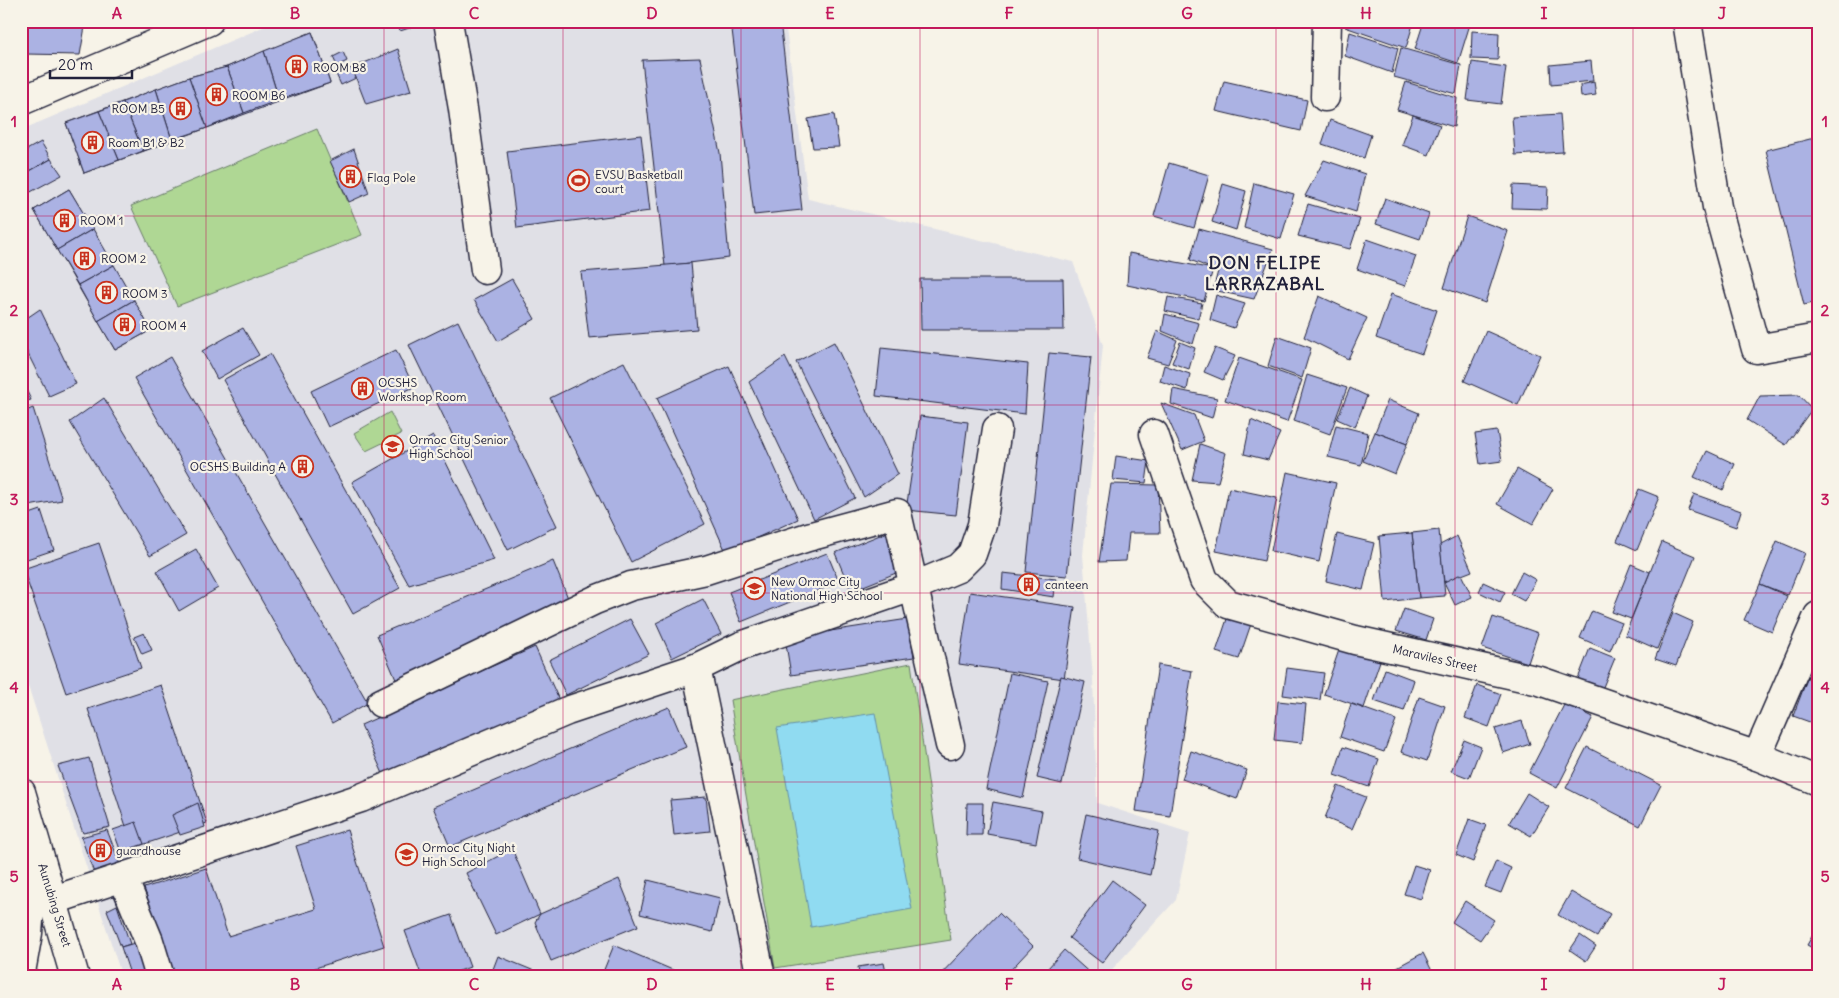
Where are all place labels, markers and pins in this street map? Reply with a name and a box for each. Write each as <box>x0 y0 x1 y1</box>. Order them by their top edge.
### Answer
building icon: ROOM B8 <box>285 55 309 79</box>
place label: ROOM B8 <box>313 60 367 75</box>
building icon: ROOM B6 <box>204 83 228 107</box>
place label: ROOM B6 <box>232 88 286 103</box>
building icon: ROOM B5 <box>169 96 193 120</box>
place label: ROOM B5 <box>111 101 165 116</box>
building icon: Room B1 & B2 <box>80 130 104 154</box>
place label: Room B1 & B2 <box>108 135 185 150</box>
building icon: Flag Pole <box>339 165 363 189</box>
place label: EVSU Basketball court <box>595 167 683 196</box>
sports icon: EVSU Basketball court <box>567 169 591 193</box>
place label: Flag Pole <box>367 170 416 185</box>
building icon: ROOM 1 <box>52 208 76 232</box>
place label: ROOM 1 <box>80 213 124 228</box>
building icon: ROOM 2 <box>73 246 97 270</box>
place label: ROOM 2 <box>101 251 147 266</box>
building icon: ROOM 3 <box>94 281 118 305</box>
place label: ROOM 3 <box>122 286 168 301</box>
building icon: ROOM 4 <box>113 313 137 337</box>
place label: ROOM 4 <box>141 318 187 333</box>
place label: OCSHS Workshop Room <box>378 375 467 404</box>
building icon: OCSHS Workshop Room <box>350 377 374 401</box>
place label: Ormoc City Senior High School <box>409 432 508 461</box>
school or university icon: Ormoc City Senior High School <box>381 434 405 458</box>
building icon: OCSHS Building A <box>290 454 314 478</box>
place label: OCSHS Building A <box>190 459 286 474</box>
building icon: canteen <box>1017 572 1041 596</box>
place label: New Ormoc City National High School <box>771 574 883 603</box>
school or university icon: New Ormoc City National High School <box>743 576 767 600</box>
place label: canteen <box>1045 577 1089 592</box>
building icon: guardhouse <box>88 838 112 862</box>
place label: Ormoc City Night High School <box>422 840 515 869</box>
school or university icon: Ormoc City Night High School <box>394 842 418 866</box>
place label: guardhouse <box>116 843 181 858</box>

